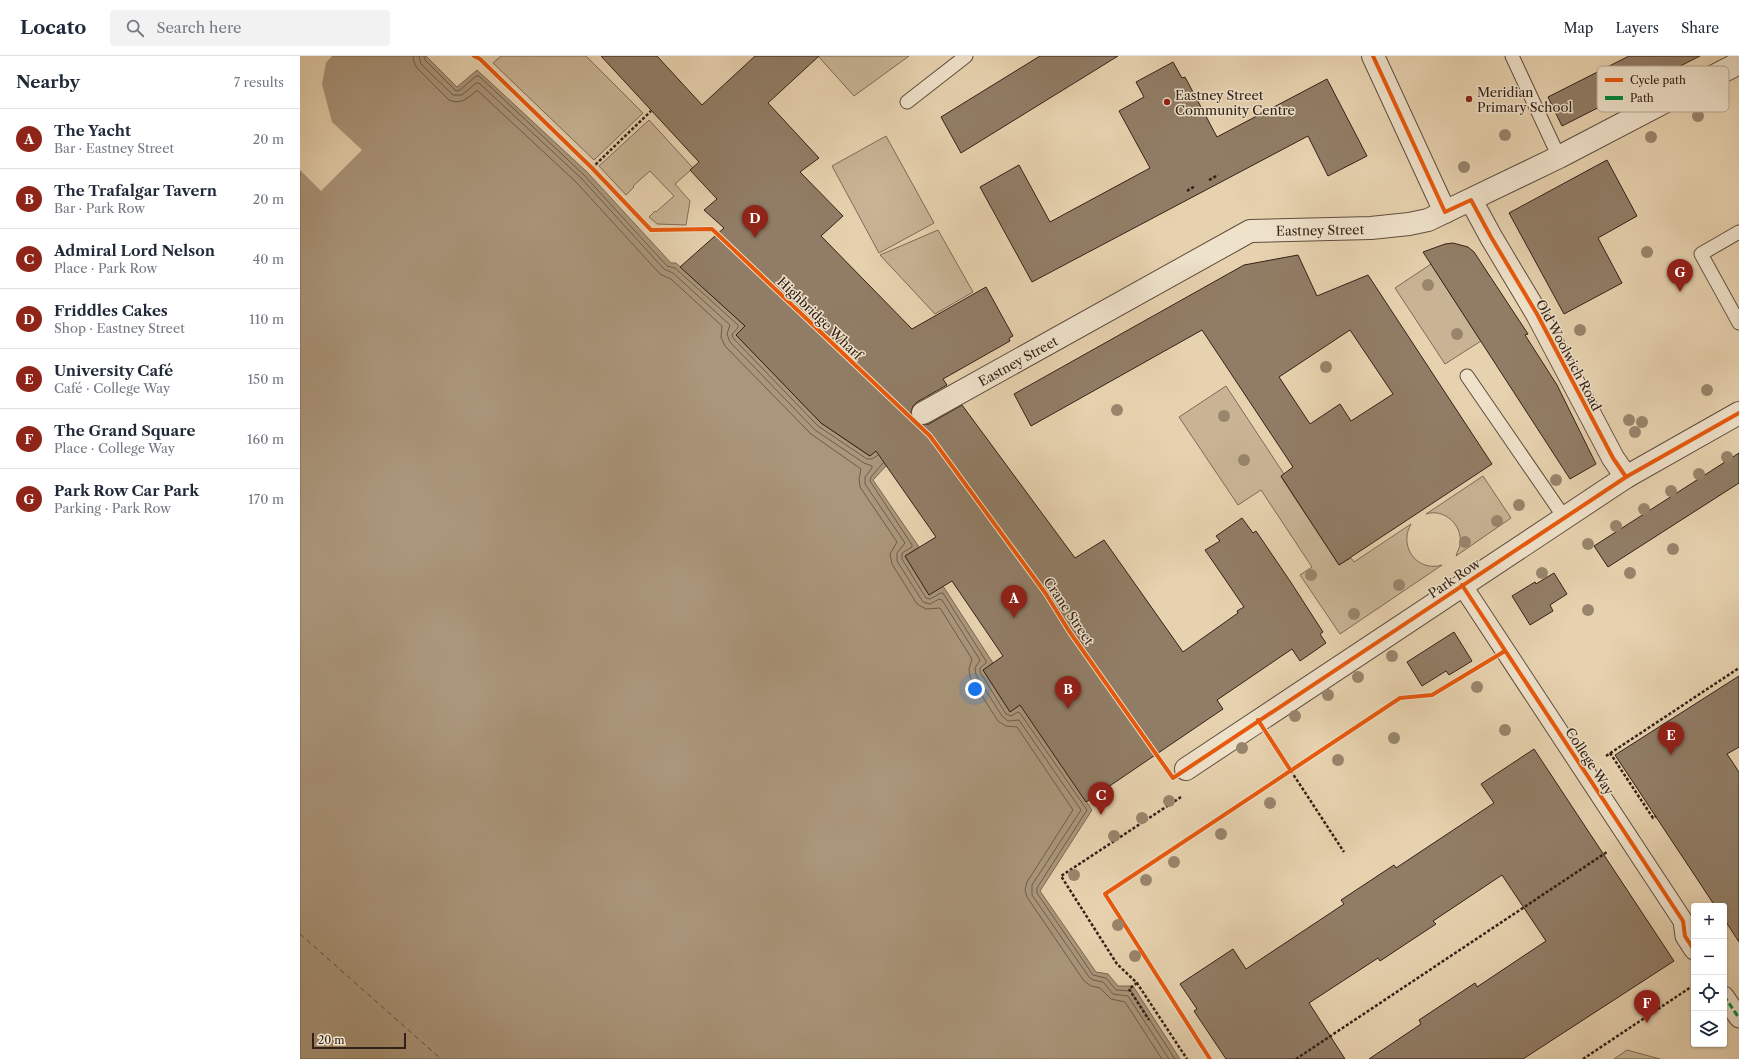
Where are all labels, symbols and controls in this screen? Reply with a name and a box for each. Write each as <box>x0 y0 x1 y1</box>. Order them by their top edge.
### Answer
search box <box>110 10 390 46</box>
text: Locato <box>20 16 86 39</box>
icon: search <box>124 17 146 39</box>
text: Search here <box>156 18 241 37</box>
text: Map <box>1563 19 1593 37</box>
text: Layers <box>1615 19 1659 37</box>
text: Share <box>1681 19 1719 37</box>
legend <box>1597 66 1729 112</box>
text: Nearby <box>16 72 80 92</box>
text: Cycle path <box>1630 73 1686 87</box>
text: 7 results <box>234 74 284 90</box>
place label: Meridian Primary School <box>1477 84 1572 115</box>
place label: Eastney Street Community Centre <box>1175 87 1295 118</box>
text: Path <box>1630 91 1654 105</box>
marker: Meridian Primary School <box>1464 94 1474 104</box>
marker: Eastney Street Community Centre <box>1162 97 1172 107</box>
text: The Yacht <box>54 121 131 140</box>
text: A <box>24 131 34 147</box>
text: 20 m <box>253 131 284 147</box>
text: Bar · Eastney Street <box>54 140 174 156</box>
text: The Trafalgar Tavern <box>54 181 217 200</box>
text: B <box>24 191 34 207</box>
text: 20 m <box>253 191 284 207</box>
text: Bar · Park Row <box>54 200 145 216</box>
pin: D <box>742 205 768 238</box>
street label: Eastney Street <box>1276 221 1365 239</box>
text: Admiral Lord Nelson <box>54 241 215 260</box>
text: C <box>24 251 34 267</box>
text: 40 m <box>253 251 284 267</box>
pin: G <box>1667 259 1693 292</box>
text: Place · Park Row <box>54 260 157 276</box>
street label: Highbridge Wharf <box>774 273 867 364</box>
street label: Old Woolwich Road <box>1533 297 1605 413</box>
text: Friddles Cakes <box>54 301 168 320</box>
text: D <box>23 311 35 327</box>
text: 110 m <box>249 311 284 327</box>
text: Shop · Eastney Street <box>54 320 185 336</box>
street label: Eastney Street <box>976 332 1061 389</box>
text: University Café <box>54 361 173 380</box>
text: E <box>24 371 34 387</box>
text: 150 m <box>248 371 284 387</box>
text: Café · College Way <box>54 380 170 396</box>
text: The Grand Square <box>54 421 195 440</box>
text: F <box>25 431 33 447</box>
text: 160 m <box>247 431 284 447</box>
text: Place · College Way <box>54 440 175 456</box>
text: Park Row Car Park <box>54 481 199 500</box>
text: G <box>23 491 35 507</box>
text: 170 m <box>248 491 284 507</box>
text: Parking · Park Row <box>54 500 171 516</box>
street label: Park Row <box>1425 555 1483 601</box>
street label: Crane Street <box>1041 574 1098 648</box>
pin: A <box>1001 585 1027 618</box>
pin: B <box>1055 676 1081 709</box>
your location <box>965 679 985 699</box>
pin: E <box>1658 722 1684 755</box>
street label: College Way <box>1562 724 1618 798</box>
pin: C <box>1088 782 1114 815</box>
map controls <box>1691 903 1727 1047</box>
button: + <box>1691 903 1727 939</box>
button: − <box>1691 939 1727 975</box>
button: locate <box>1691 975 1727 1011</box>
pin: F <box>1634 990 1660 1023</box>
button: layers <box>1691 1011 1727 1047</box>
scale bar <box>312 1031 406 1050</box>
text: 20 m <box>318 1033 344 1047</box>

